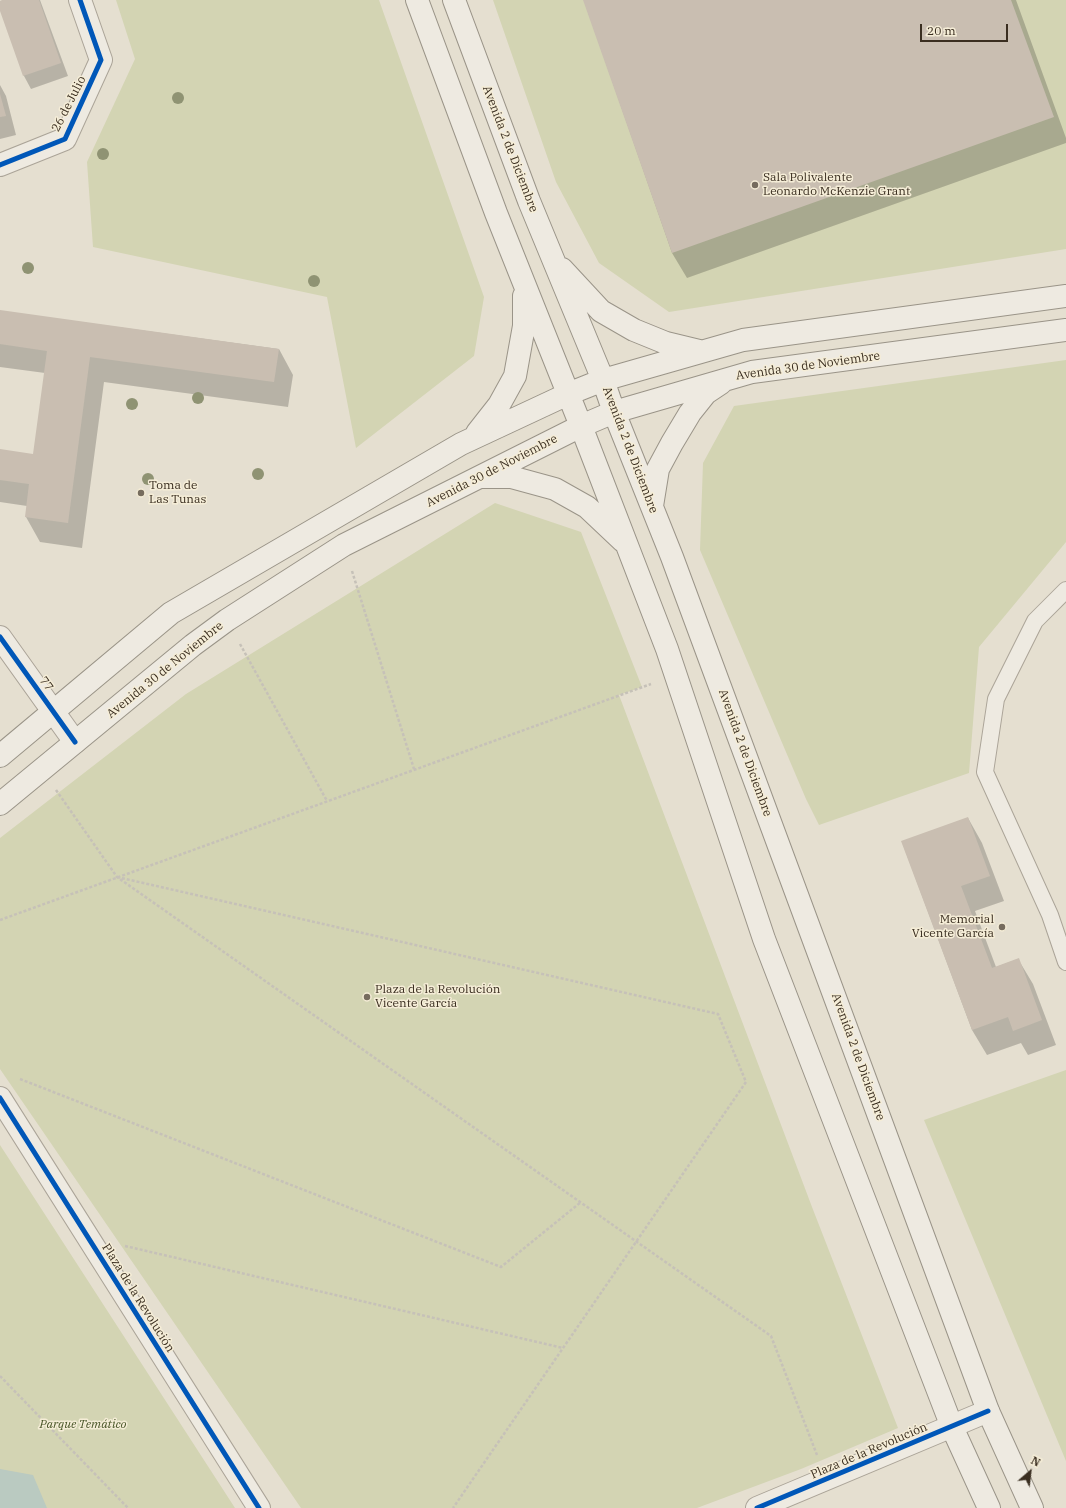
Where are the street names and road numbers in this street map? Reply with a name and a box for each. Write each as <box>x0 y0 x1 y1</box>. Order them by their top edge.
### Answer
street label: 26 de Julio <box>49 74 89 134</box>
street label: Avenida 2 de Diciembre <box>479 84 541 214</box>
street label: Avenida 30 de Noviembre <box>735 349 881 383</box>
street label: Avenida 2 de Diciembre <box>599 385 661 515</box>
street label: Avenida 30 de Noviembre <box>424 432 560 510</box>
street label: Avenida 30 de Noviembre <box>104 619 226 721</box>
street label: 77 <box>36 674 56 694</box>
street label: Avenida 2 de Diciembre <box>715 687 775 819</box>
street label: Avenida 2 de Diciembre <box>828 991 888 1123</box>
street label: Plaza de la Revolución <box>99 1241 177 1355</box>
street label: Plaza de la Revolución <box>808 1420 930 1482</box>

